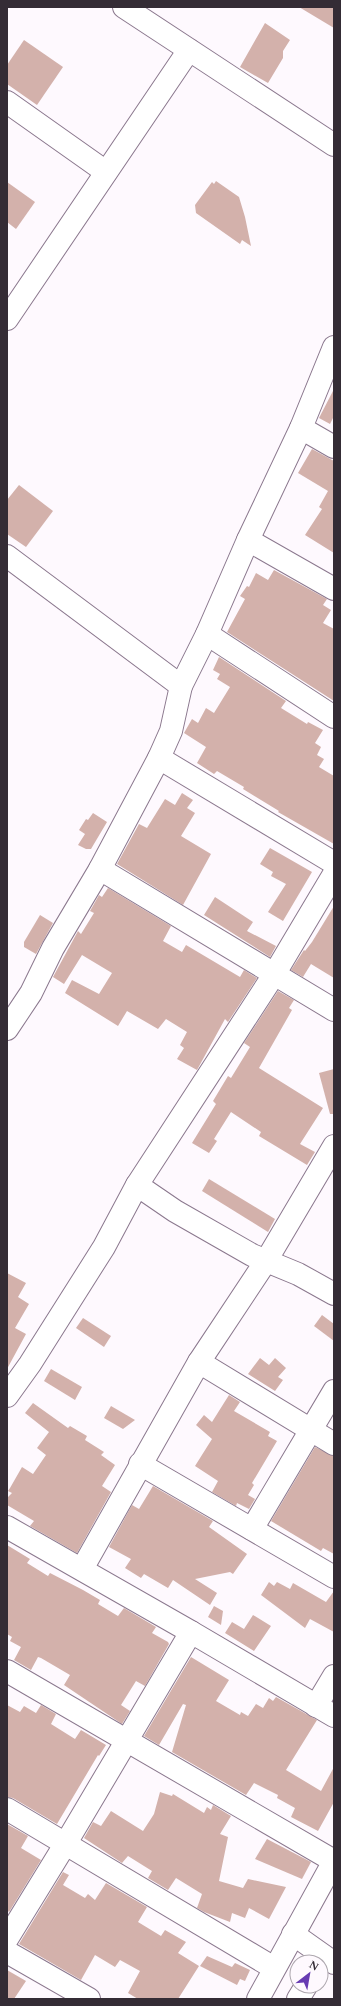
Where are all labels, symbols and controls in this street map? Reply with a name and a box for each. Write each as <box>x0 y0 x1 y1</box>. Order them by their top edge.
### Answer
north arrow <box>289 1954 329 1994</box>
text: N <box>306 1956 322 1975</box>

